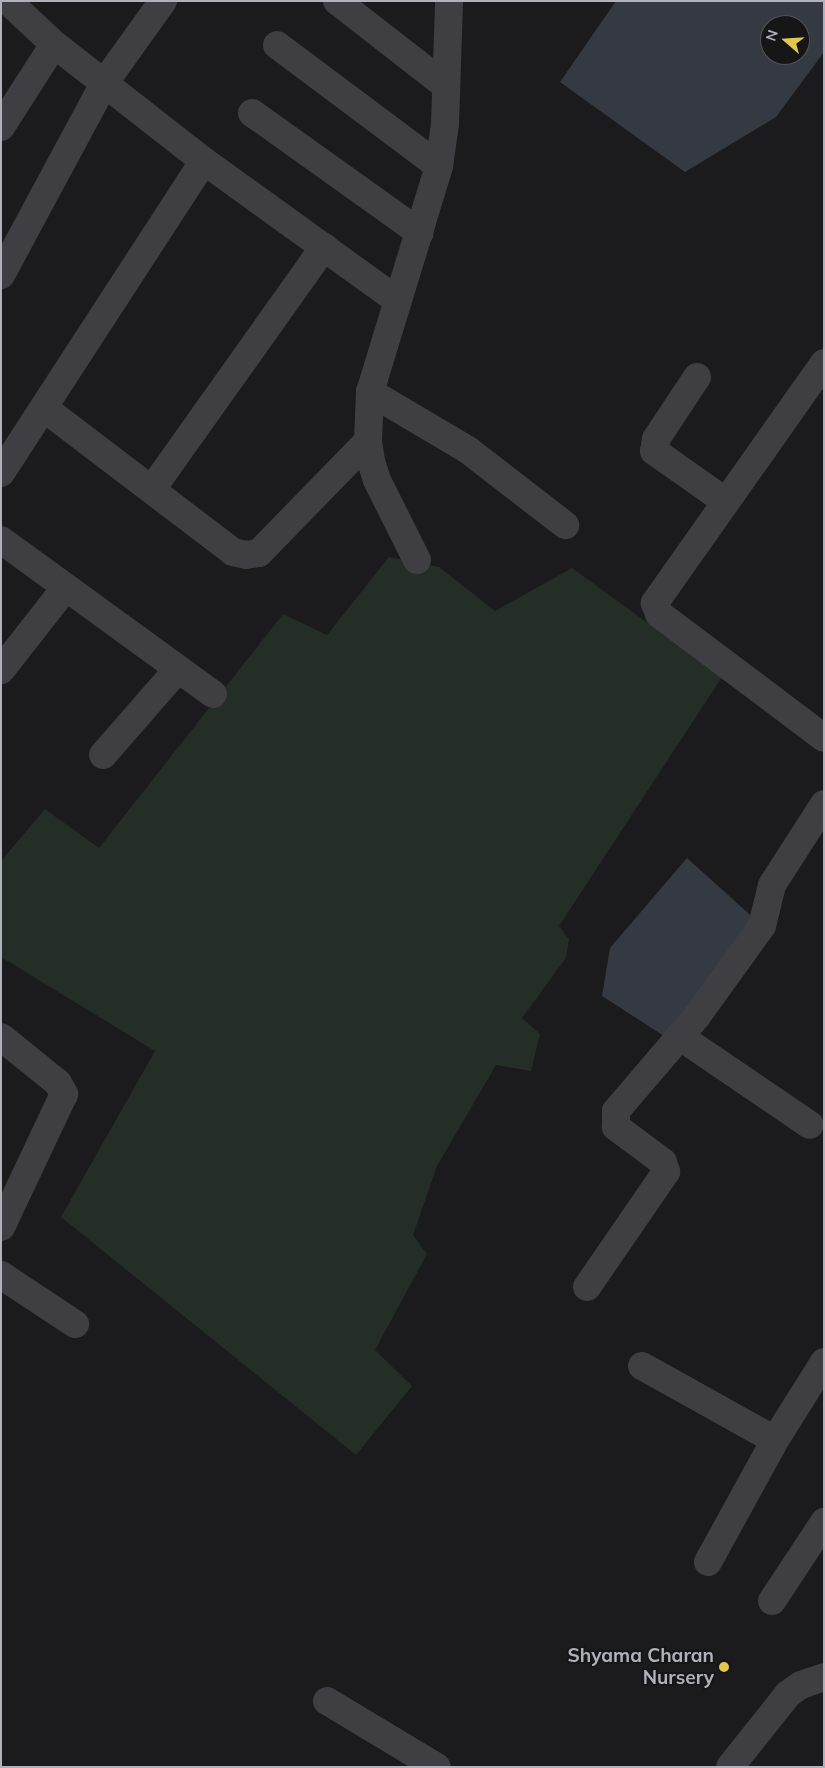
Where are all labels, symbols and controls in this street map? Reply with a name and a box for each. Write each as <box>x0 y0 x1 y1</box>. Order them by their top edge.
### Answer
north arrow <box>760 15 810 65</box>
text: N <box>762 28 782 43</box>
place label: Shyama Charan Nursery <box>568 1645 714 1689</box>
marker: Shyama Charan Nursery <box>718 1661 730 1673</box>

